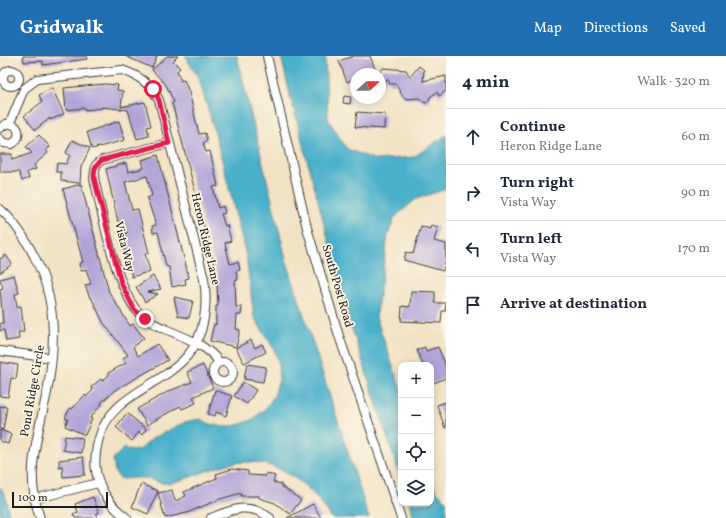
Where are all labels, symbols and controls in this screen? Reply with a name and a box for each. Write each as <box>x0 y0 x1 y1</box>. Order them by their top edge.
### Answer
text: Gridwalk <box>20 15 104 41</box>
text: Map <box>534 19 562 38</box>
text: Directions <box>584 19 648 38</box>
text: Saved <box>670 19 706 38</box>
north arrow <box>350 68 386 104</box>
text: 4 min <box>462 71 509 94</box>
text: Walk · 320 m <box>637 73 710 91</box>
route start <box>144 80 162 98</box>
text: Continue <box>500 117 565 138</box>
icon: ahead <box>462 126 484 148</box>
text: 60 m <box>682 128 710 146</box>
text: Heron Ridge Lane <box>500 138 602 156</box>
text: Turn right <box>500 173 574 194</box>
icon: right <box>462 182 484 204</box>
text: 90 m <box>681 184 710 202</box>
street label: Heron Ridge Lane <box>187 191 223 287</box>
text: Vista Way <box>500 194 556 212</box>
street label: Vista Way <box>110 220 138 275</box>
text: Turn left <box>500 229 562 250</box>
icon: left <box>462 238 484 260</box>
text: 170 m <box>677 240 710 258</box>
street label: South Post Road <box>318 243 357 330</box>
text: Vista Way <box>500 250 556 268</box>
icon: arrive <box>462 294 484 316</box>
text: Arrive at destination <box>500 294 647 315</box>
route end <box>136 310 154 328</box>
street label: Pond Ridge Circle <box>17 343 49 438</box>
map controls <box>398 362 434 506</box>
button: + <box>398 362 434 398</box>
button: − <box>398 398 434 434</box>
button: locate <box>398 434 434 470</box>
button: layers <box>398 470 434 506</box>
scale bar <box>12 490 108 509</box>
text: 100 m <box>18 491 48 506</box>

